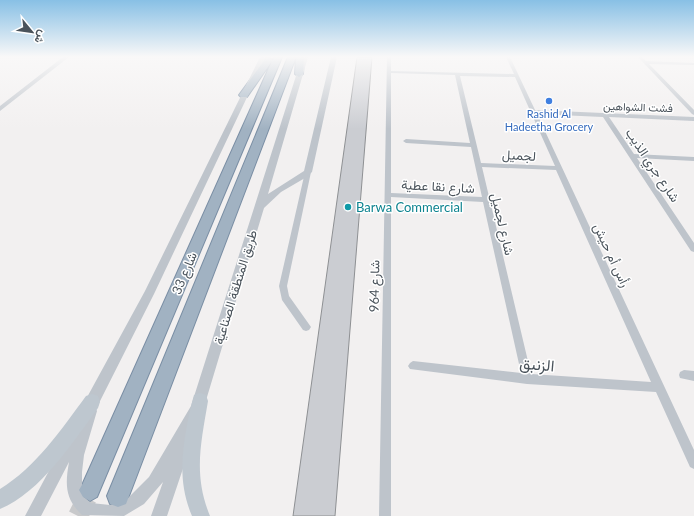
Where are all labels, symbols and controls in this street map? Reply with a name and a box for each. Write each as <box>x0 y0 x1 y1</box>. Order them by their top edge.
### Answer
north arrow <box>12 12 52 52</box>
text: ش <box>31 28 50 46</box>
marker: Rashid Al Hadeetha Grocery <box>544 96 554 106</box>
street label: فشت الشواهين <box>603 99 673 115</box>
place label: Rashid Al Hadeetha Grocery <box>505 107 594 133</box>
street label: شارع جري الذيب <box>620 125 684 207</box>
street label: لجميل <box>502 146 536 165</box>
street label: شارع نقا عطية <box>401 176 475 198</box>
street label: شارع لجميل <box>486 191 518 257</box>
place label: Barwa Commercial <box>356 199 463 215</box>
marker: Barwa Commercial <box>343 202 353 212</box>
street label: رأس أم حيش <box>589 220 634 290</box>
street label: طريق المنطقة الصناعية <box>210 228 261 346</box>
street label: شارع 33 <box>168 249 202 297</box>
street label: شارع 964 <box>366 260 384 312</box>
street label: الزنبق <box>519 353 555 376</box>

